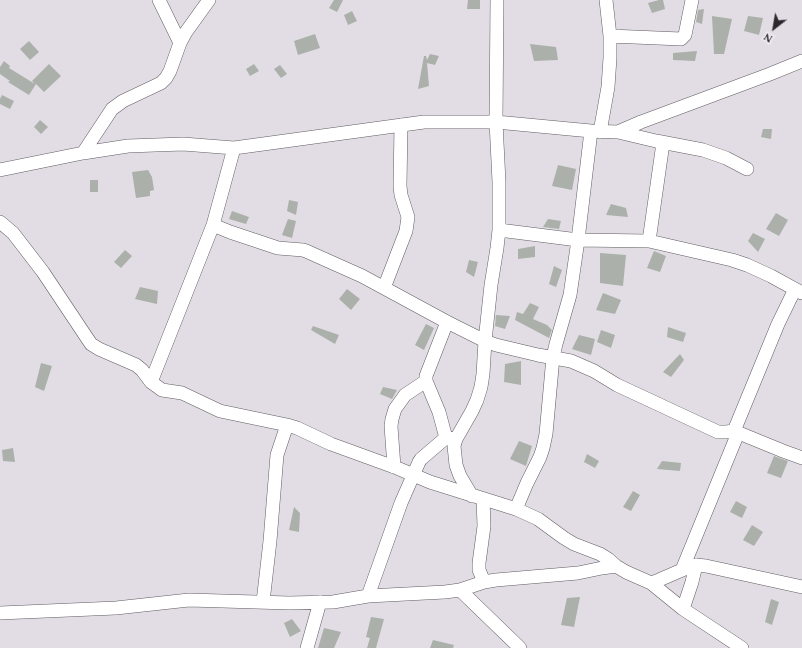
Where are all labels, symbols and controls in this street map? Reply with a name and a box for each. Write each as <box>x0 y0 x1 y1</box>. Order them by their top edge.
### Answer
north arrow <box>754 8 794 48</box>
text: N <box>761 31 774 45</box>

